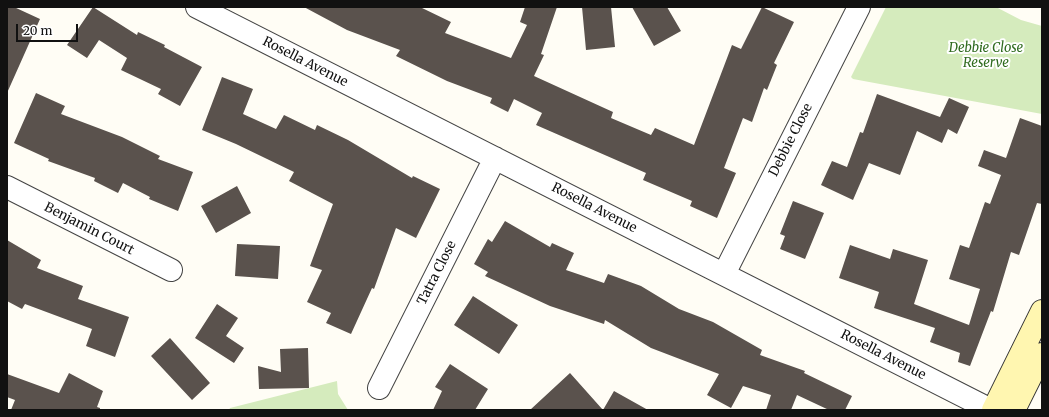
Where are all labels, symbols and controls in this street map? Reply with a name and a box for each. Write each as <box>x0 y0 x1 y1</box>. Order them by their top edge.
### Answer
scale bar <box>18 16 80 42</box>
text: 20 m <box>23 23 52 38</box>
street label: Rosella Avenue <box>260 34 350 90</box>
park label: Debbie Close Reserve <box>949 40 1023 71</box>
street label: Debbie Close <box>766 101 816 179</box>
street label: Rosella Avenue <box>549 180 639 236</box>
street label: Benjamin Court <box>41 200 137 258</box>
street label: Tatra Close <box>414 238 460 308</box>
street label: Rosella Avenue <box>838 327 928 383</box>

